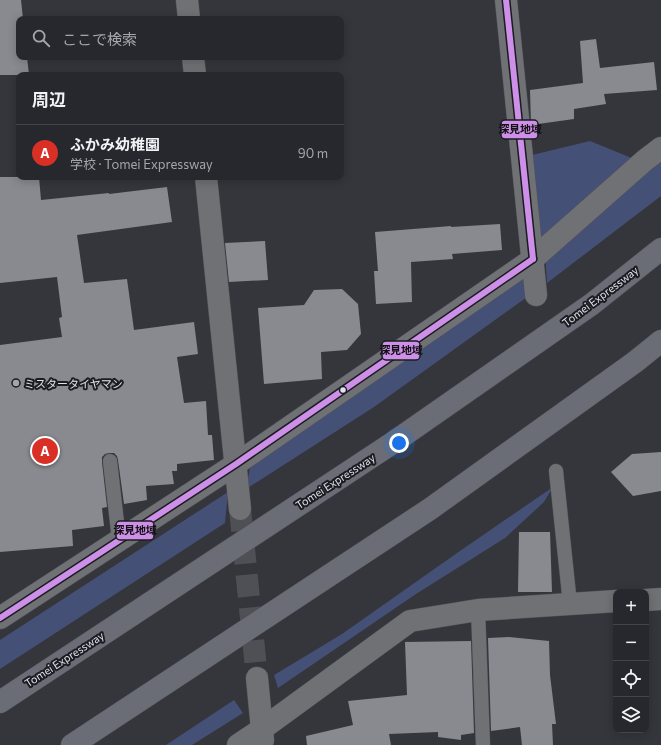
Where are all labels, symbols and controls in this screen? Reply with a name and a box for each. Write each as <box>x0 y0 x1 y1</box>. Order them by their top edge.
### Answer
search box <box>16 16 344 60</box>
icon: search <box>30 27 52 49</box>
text: ここで検索 <box>62 30 137 48</box>
text: 周辺 <box>32 89 66 110</box>
line badge: 深見地域 <box>501 120 538 139</box>
text: 深見地域 <box>498 122 542 135</box>
text: ふかみ幼稚園 <box>70 135 160 153</box>
text: A <box>40 145 50 161</box>
text: 90 m <box>298 145 328 161</box>
text: 学校 · Tomei Expressway <box>70 156 213 172</box>
street label: Tomei Expressway <box>559 263 641 329</box>
line badge: 深見地域 <box>382 341 420 360</box>
text: 深見地域 <box>379 343 423 356</box>
place label: ミスタータイヤマン <box>24 377 123 390</box>
marker: ミスタータイヤマン <box>11 378 21 388</box>
unlabelled marker <box>338 385 348 395</box>
your location <box>389 433 409 453</box>
pin: A <box>32 436 58 466</box>
street label: Tomei Expressway <box>293 450 377 511</box>
line badge: 深見地域 <box>116 521 154 540</box>
text: 深見地域 <box>113 523 157 536</box>
map controls <box>613 589 649 733</box>
button: + <box>613 589 649 625</box>
button: − <box>613 625 649 661</box>
street label: Tomei Expressway <box>22 628 106 689</box>
button: locate <box>613 661 649 697</box>
button: layers <box>613 697 649 733</box>

